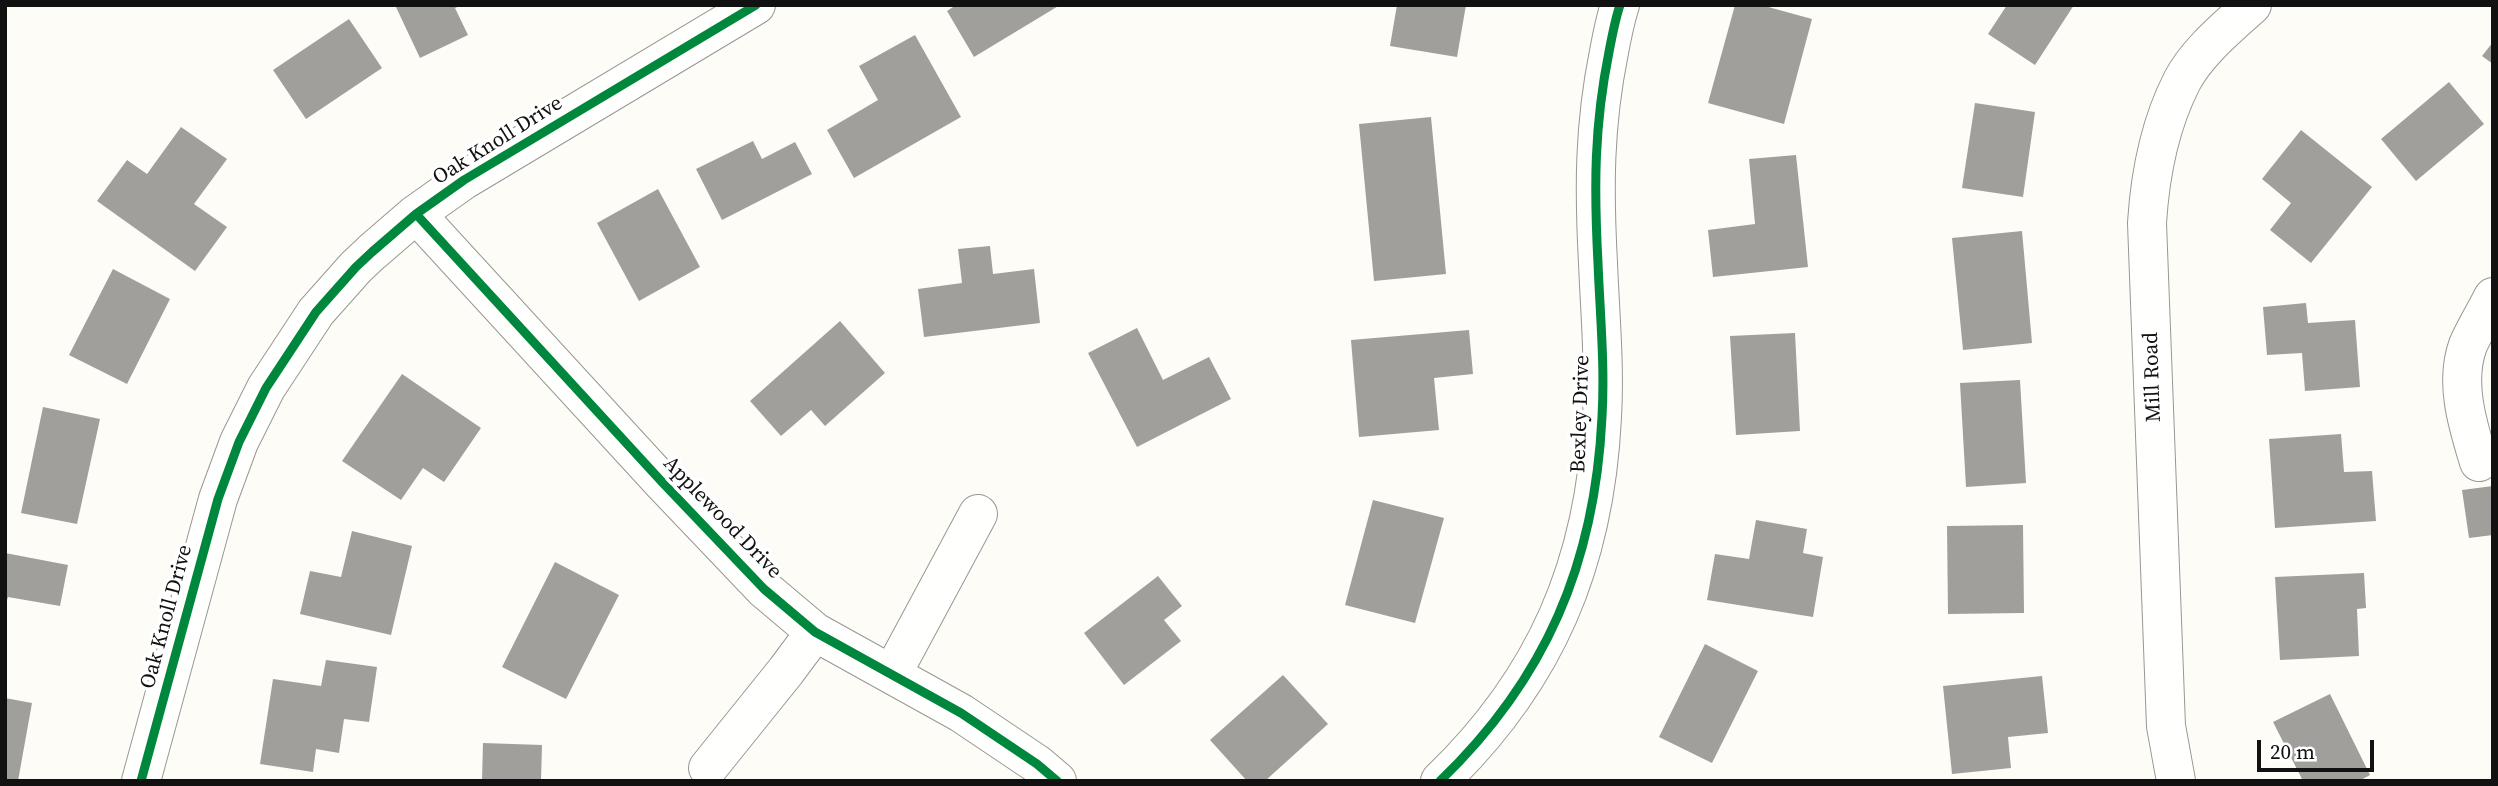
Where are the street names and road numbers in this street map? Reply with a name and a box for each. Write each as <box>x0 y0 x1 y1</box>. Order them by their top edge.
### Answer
street label: Oak Knoll Drive <box>429 91 567 191</box>
street label: Mill Road <box>2139 331 2167 423</box>
street label: Bexley Drive <box>1566 355 1596 473</box>
street label: Applewood Drive <box>657 452 787 584</box>
street label: Oak Knoll Drive <box>136 542 198 692</box>

